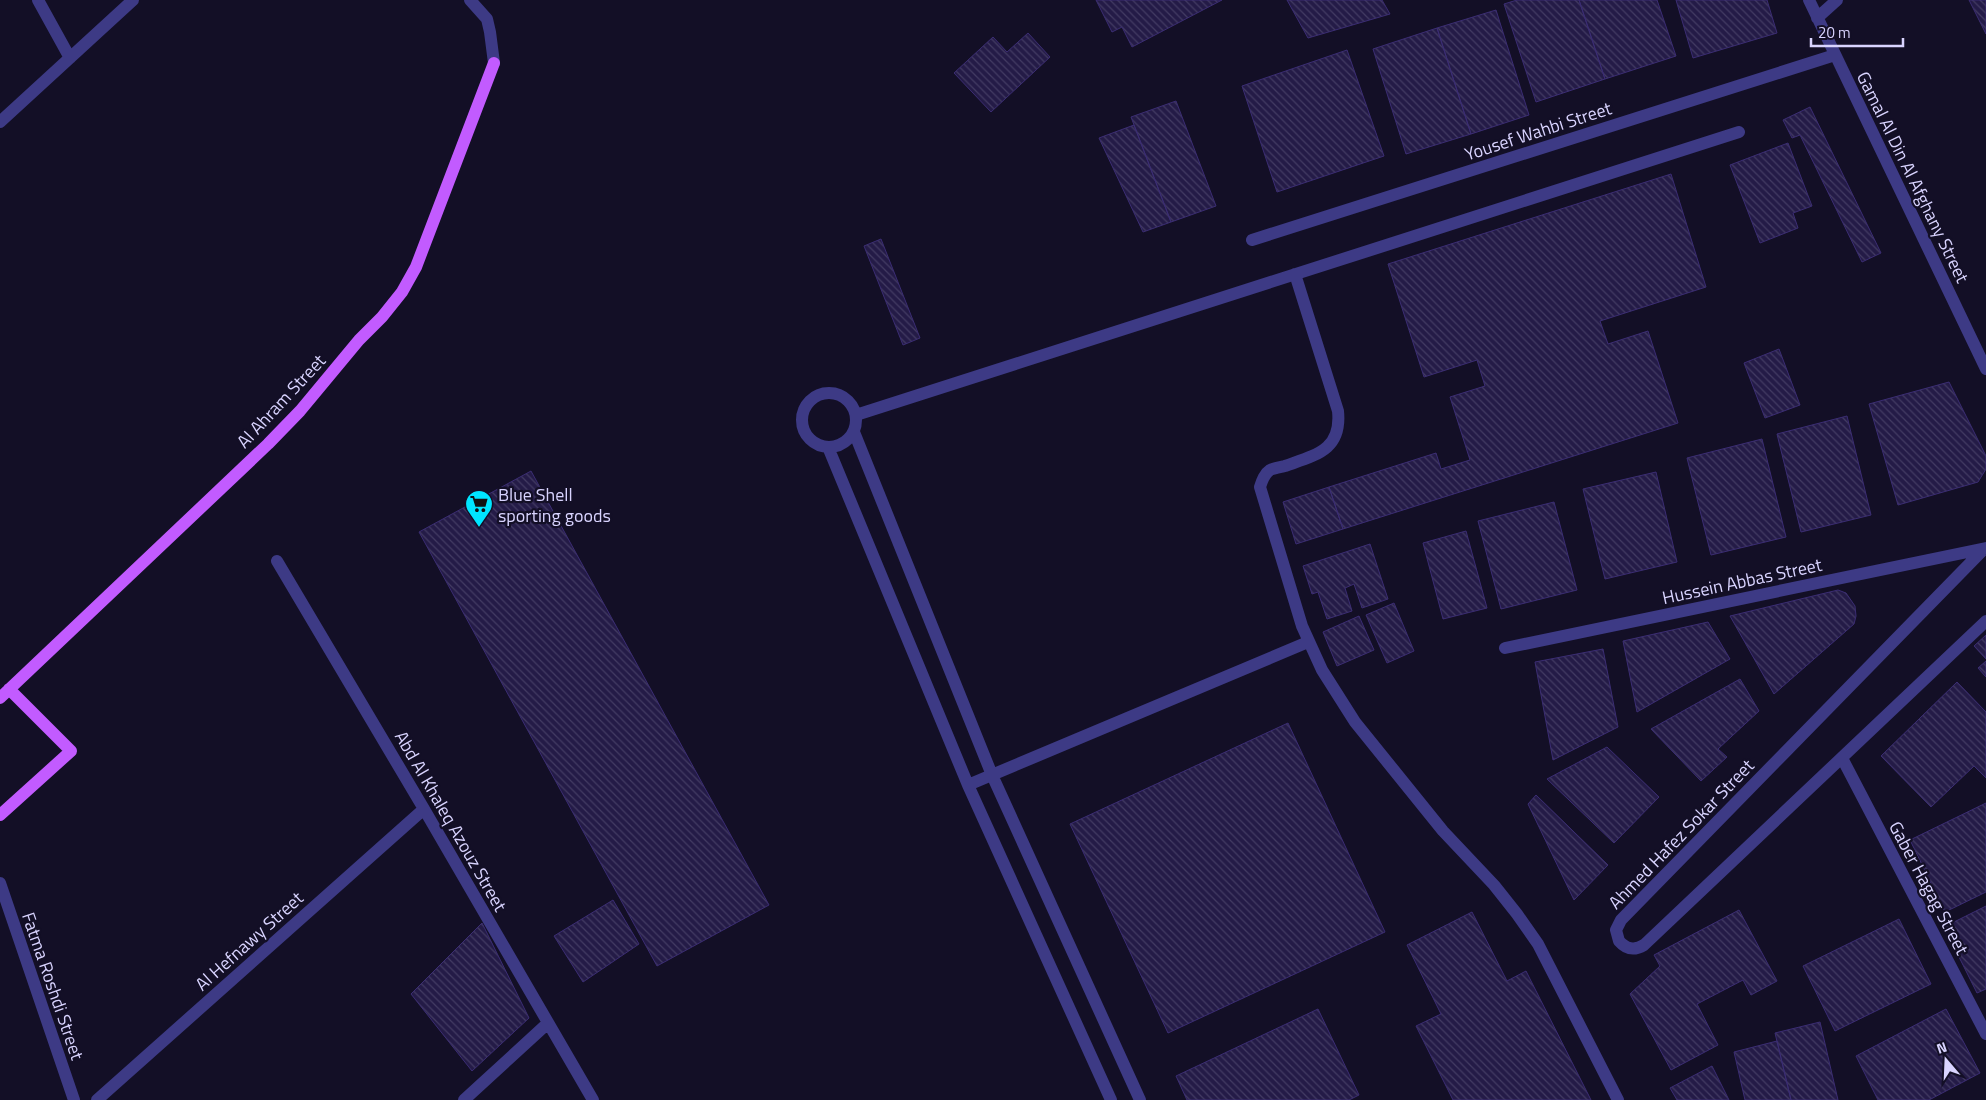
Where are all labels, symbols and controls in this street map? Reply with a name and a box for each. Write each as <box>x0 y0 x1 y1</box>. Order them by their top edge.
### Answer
scale bar <box>1811 15 1904 47</box>
text: 20 m <box>1818 21 1851 44</box>
street label: Gamal Al Din Al Afghany Street <box>1850 67 1976 288</box>
street label: Yousef Wahbi Street <box>1461 94 1616 167</box>
street label: Al Ahram Street <box>230 347 332 454</box>
place label: Blue Shell sporting goods <box>498 481 611 529</box>
supermarket icon: Blue Shell sporting goods <box>464 489 494 528</box>
street label: Hussein Abbas Street <box>1660 551 1825 611</box>
street label: Abd Al Khaleq Azouz Street <box>388 726 514 917</box>
street label: Ahmed Hafez Sokar Street <box>1602 752 1761 915</box>
street label: Gaber Hagag Street <box>1882 816 1976 960</box>
street label: Al Hefnawy Street <box>189 885 310 997</box>
street label: Fatma Roshdi Street <box>15 909 91 1064</box>
north arrow <box>1921 1035 1971 1085</box>
text: N <box>1934 1036 1950 1059</box>

